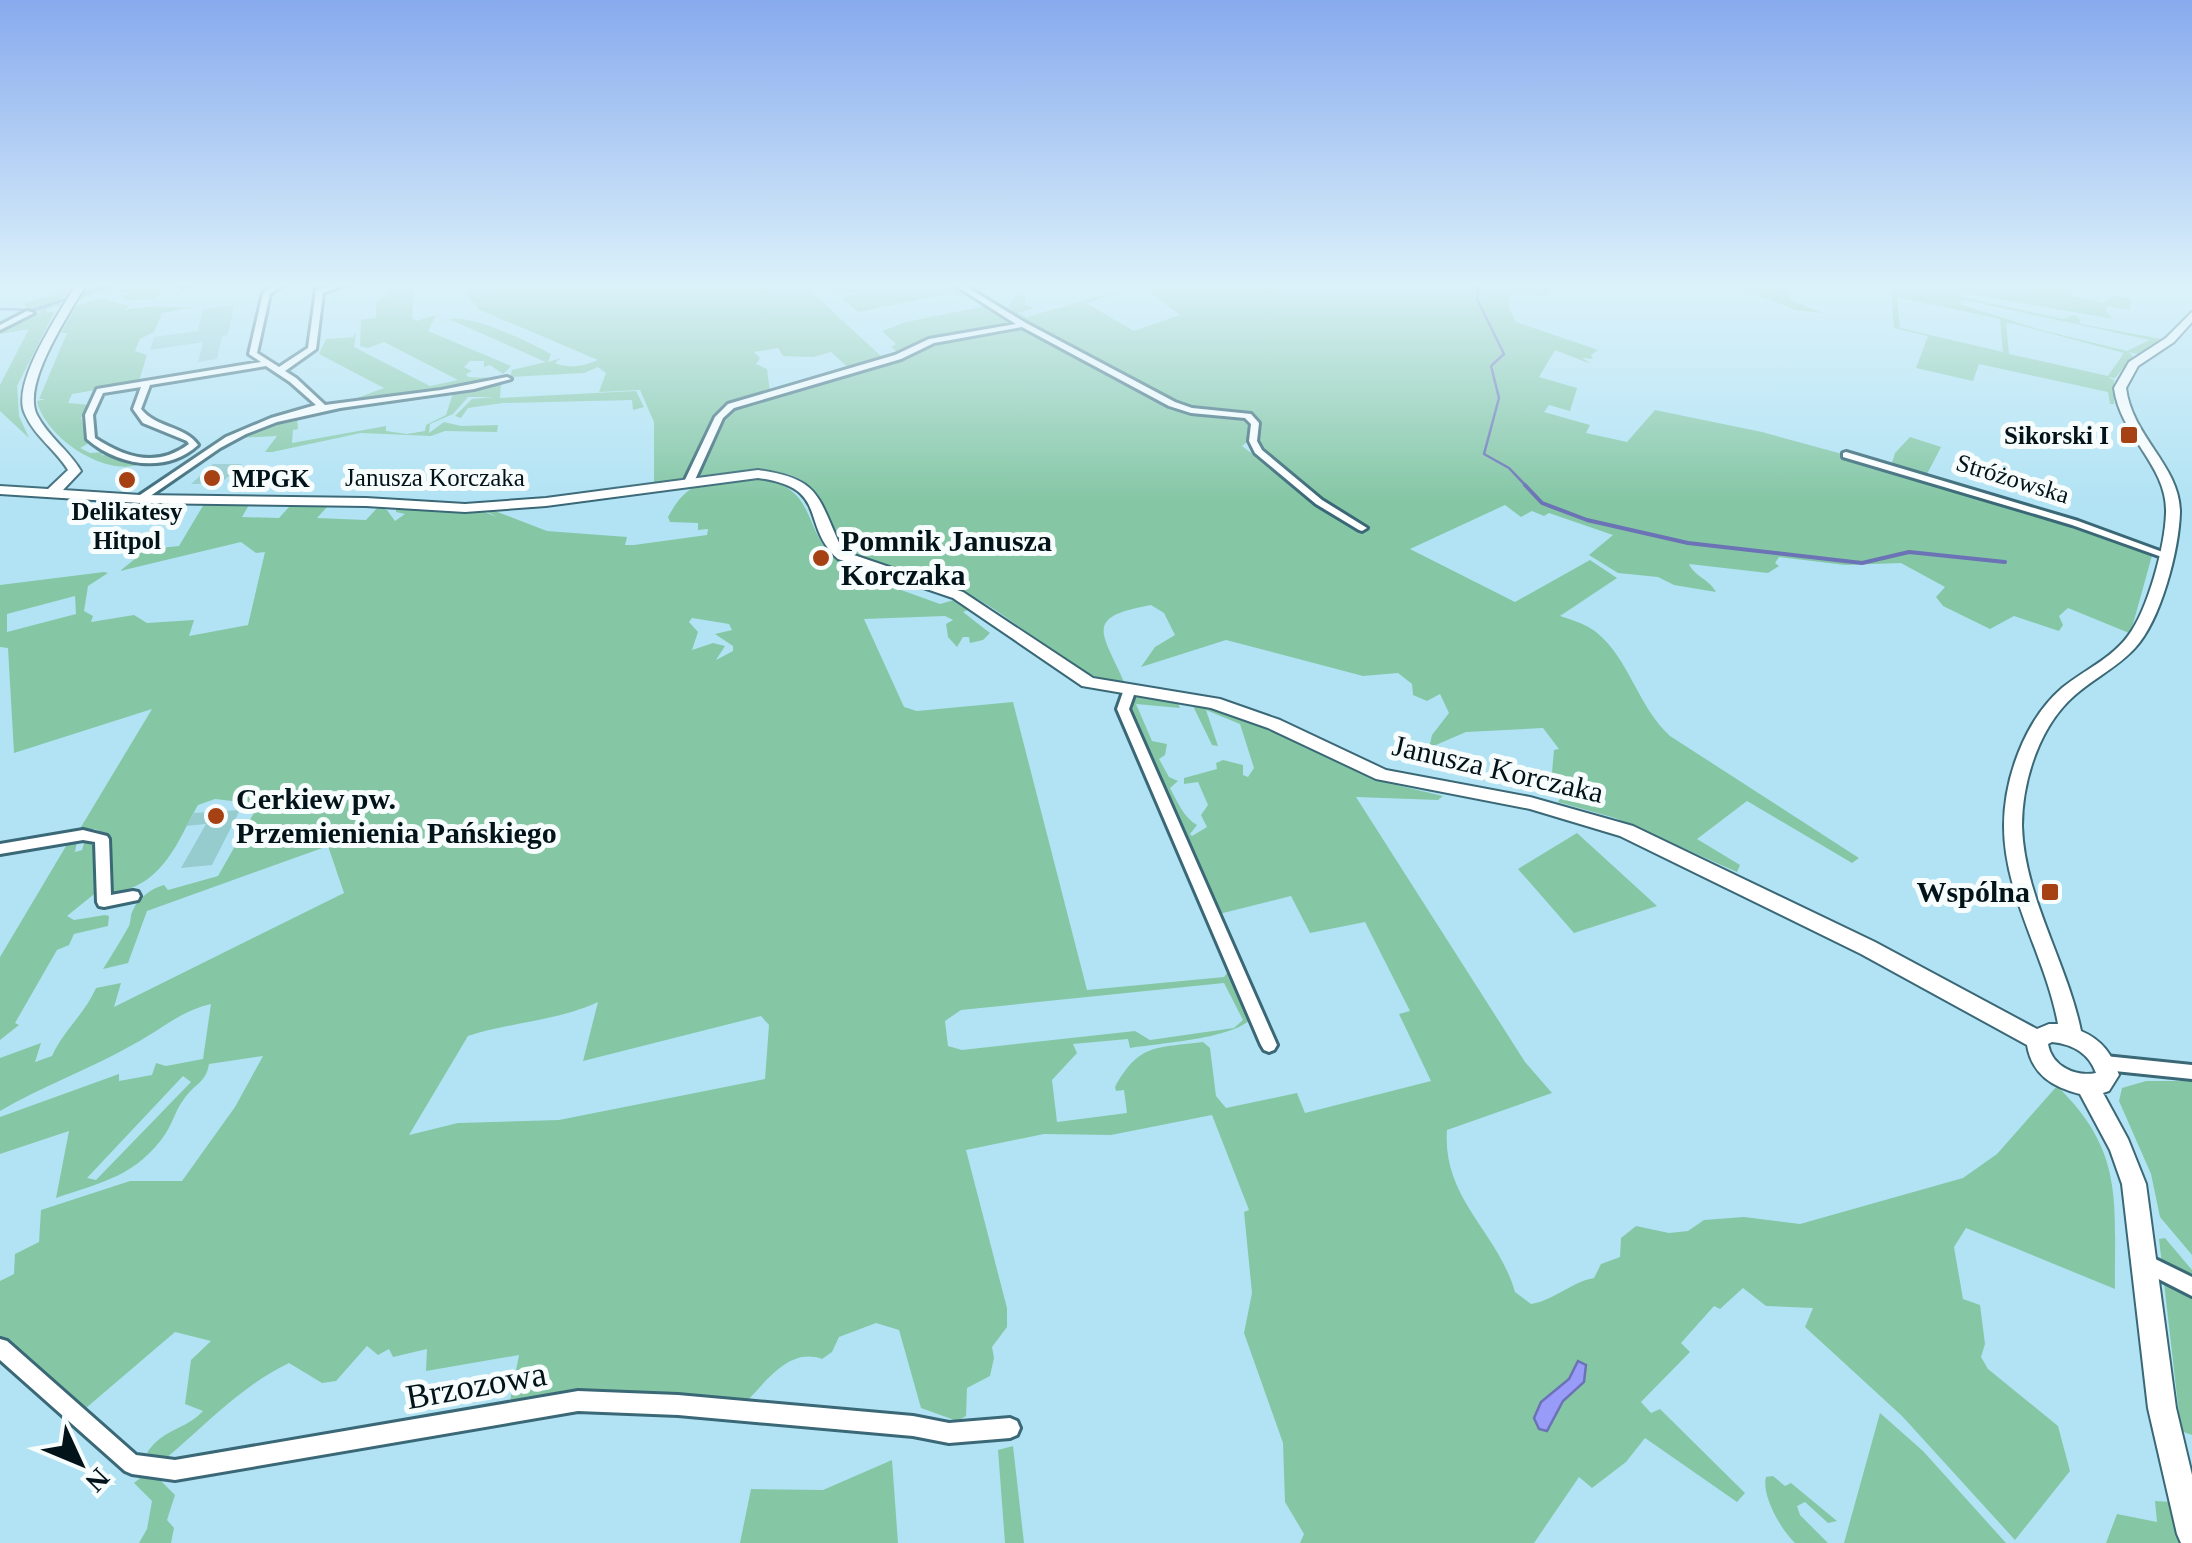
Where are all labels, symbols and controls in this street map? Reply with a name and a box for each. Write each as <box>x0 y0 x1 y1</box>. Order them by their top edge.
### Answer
place label: Sikorski I <box>2004 422 2109 449</box>
marker: Sikorski I <box>2118 424 2140 446</box>
street label: Stróżowska <box>1953 449 2073 508</box>
street label: Janusza Korczaka <box>345 464 525 491</box>
place label: MPGK <box>232 465 310 492</box>
marker: MPGK <box>201 467 223 489</box>
marker: Delikatesy Hitpol <box>116 469 138 491</box>
place label: Delikatesy Hitpol <box>71 498 183 554</box>
place label: Pomnik Janusza Korczaka <box>841 524 1052 591</box>
marker: Pomnik Janusza Korczaka <box>810 547 832 569</box>
street label: Janusza Korczaka <box>1389 728 1607 809</box>
place label: Cerkiew pw. Przemienienia Pańskiego <box>236 782 557 849</box>
marker: Cerkiew pw. Przemienienia Pańskiego <box>205 805 227 827</box>
place label: Wspólna <box>1917 875 2030 908</box>
marker: Wspólna <box>2039 881 2061 903</box>
street label: Brzozowa <box>403 1354 550 1417</box>
north arrow <box>30 1413 130 1513</box>
text: N <box>79 1462 116 1498</box>

